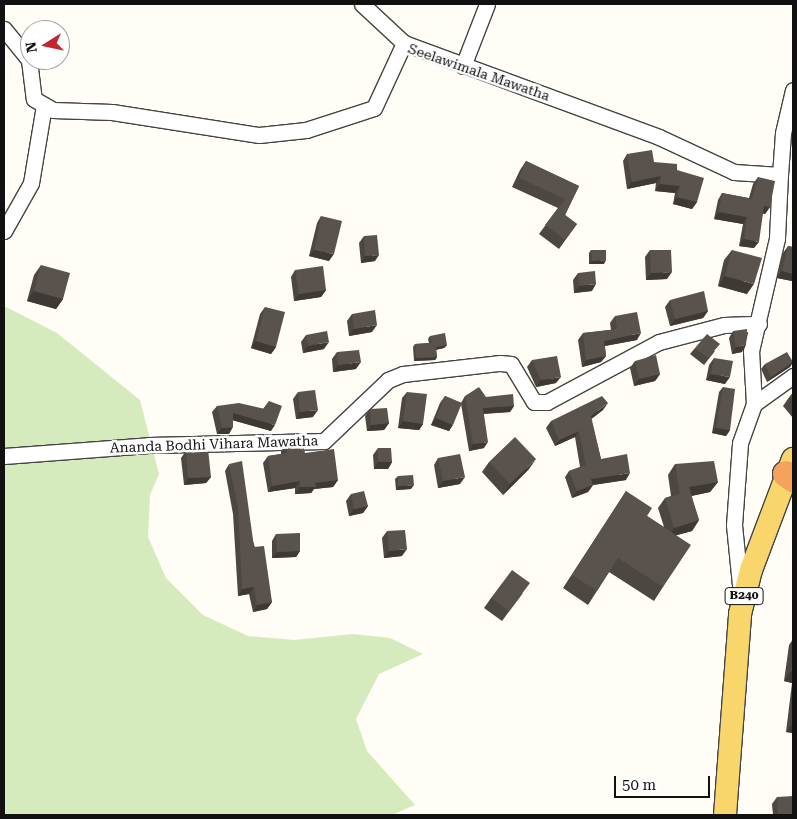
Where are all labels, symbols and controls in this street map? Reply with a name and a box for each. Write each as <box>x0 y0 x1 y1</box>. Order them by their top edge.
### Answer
north arrow <box>20 20 70 70</box>
street label: Seelawimala Mawatha <box>406 40 552 104</box>
text: N <box>22 41 40 54</box>
street label: Ananda Bodhi Vihara Mawatha <box>110 432 318 456</box>
road number: B240 <box>724 586 764 606</box>
scale bar <box>617 766 713 798</box>
text: 50 m <box>622 776 656 794</box>

